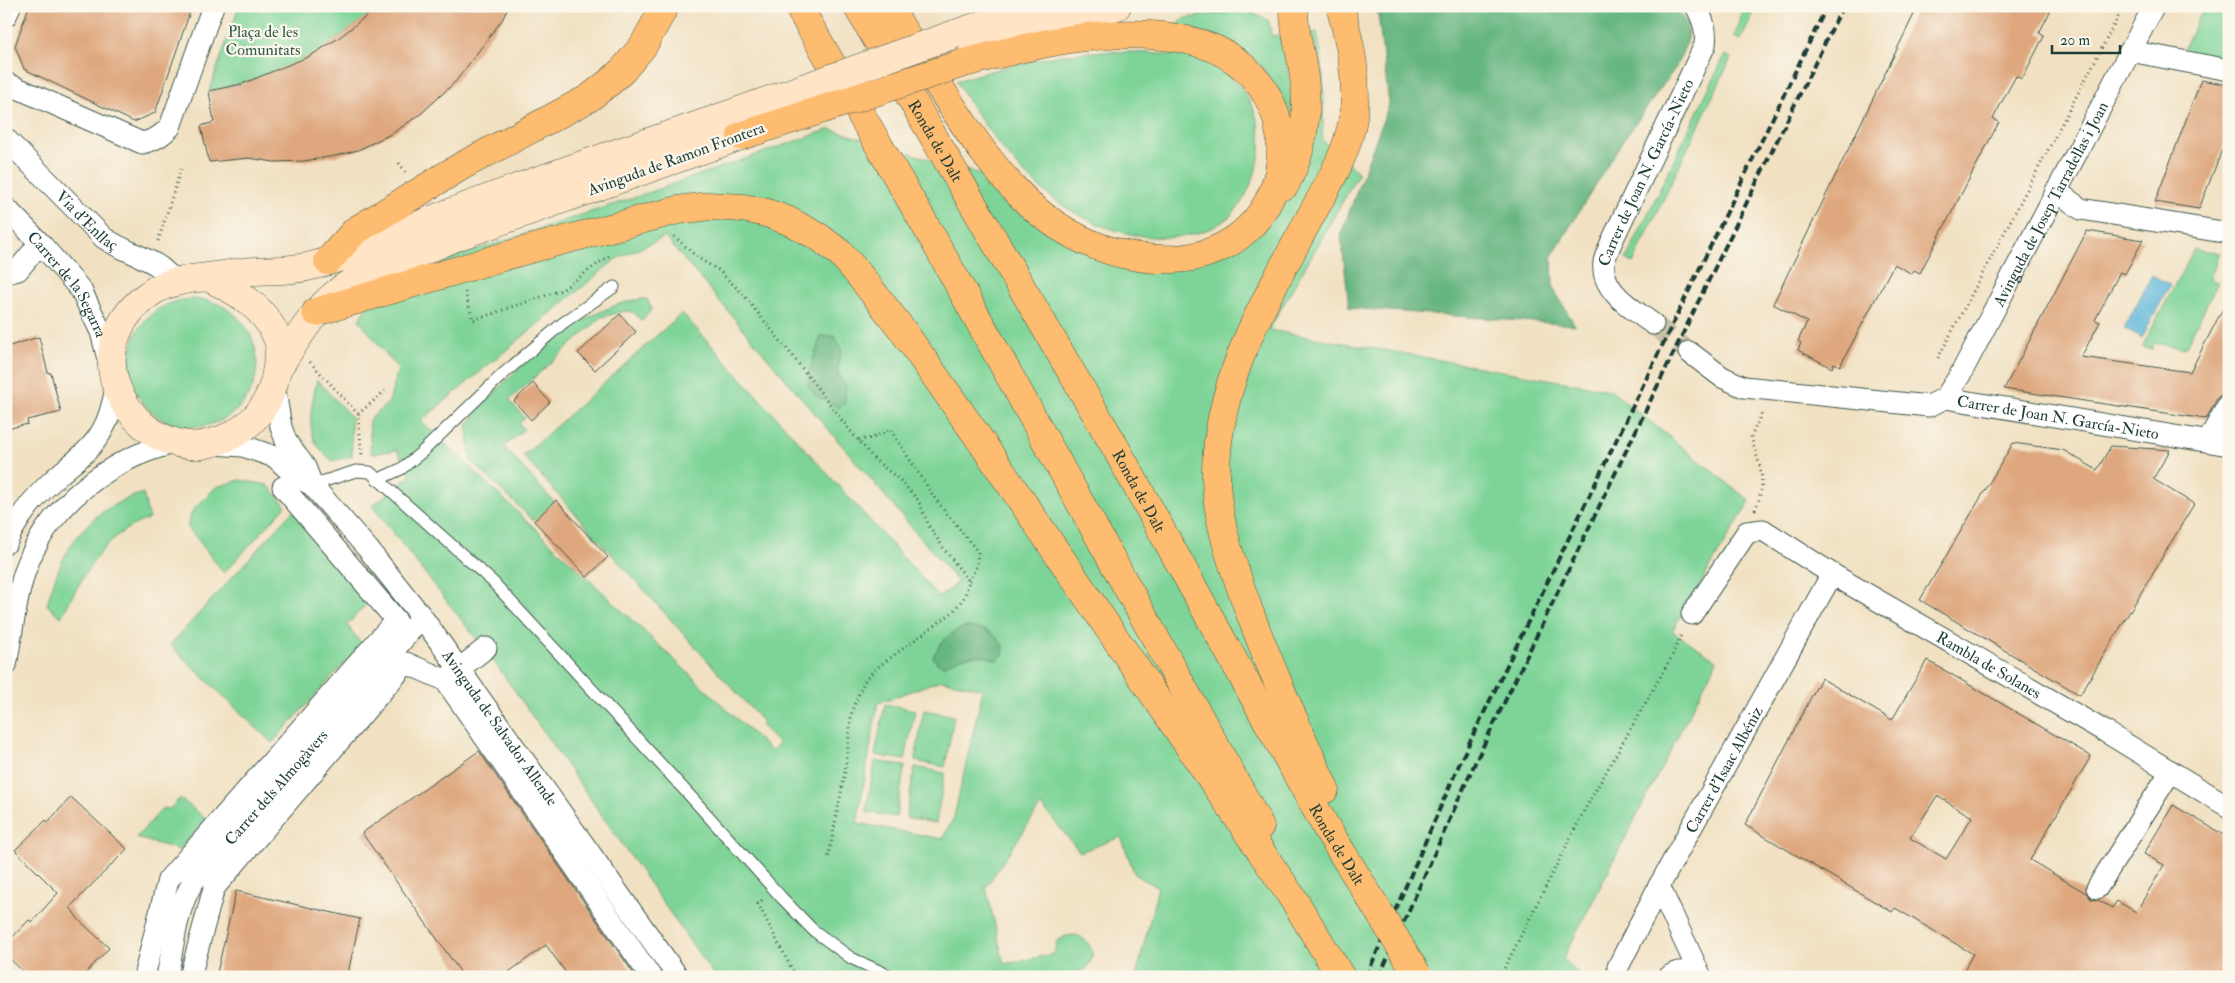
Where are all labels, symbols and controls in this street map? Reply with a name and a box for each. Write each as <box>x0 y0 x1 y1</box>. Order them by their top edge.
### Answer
park label: Plaça de les Comunitats <box>226 22 300 60</box>
scale bar <box>2052 22 2120 54</box>
text: 20 m <box>2060 31 2090 50</box>
street label: Carrer de Joan N. García-Nieto <box>1594 76 1699 268</box>
street label: Ronda de Dalt <box>903 96 967 186</box>
street label: Avinguda de Josep Tarradellas i Joan <box>1988 98 2113 311</box>
street label: Avinguda de Ramon Frontera <box>584 117 768 201</box>
street label: Via d'Enllaç <box>51 187 122 256</box>
street label: Carrer de la Segarra <box>23 227 111 340</box>
street label: Carrer de Joan N. García-Nieto <box>1955 391 2161 444</box>
street label: Ronda de Dalt <box>1107 446 1170 536</box>
street label: Rambla de Solanes <box>1933 627 2045 704</box>
street label: Avinguda de Salvador Allende <box>437 645 562 810</box>
street label: Carrer d'Isaac Albéniz <box>1681 703 1768 837</box>
street label: Carrer dels Almogàvers <box>220 726 332 850</box>
street label: Ronda de Dalt <box>1304 800 1369 889</box>

